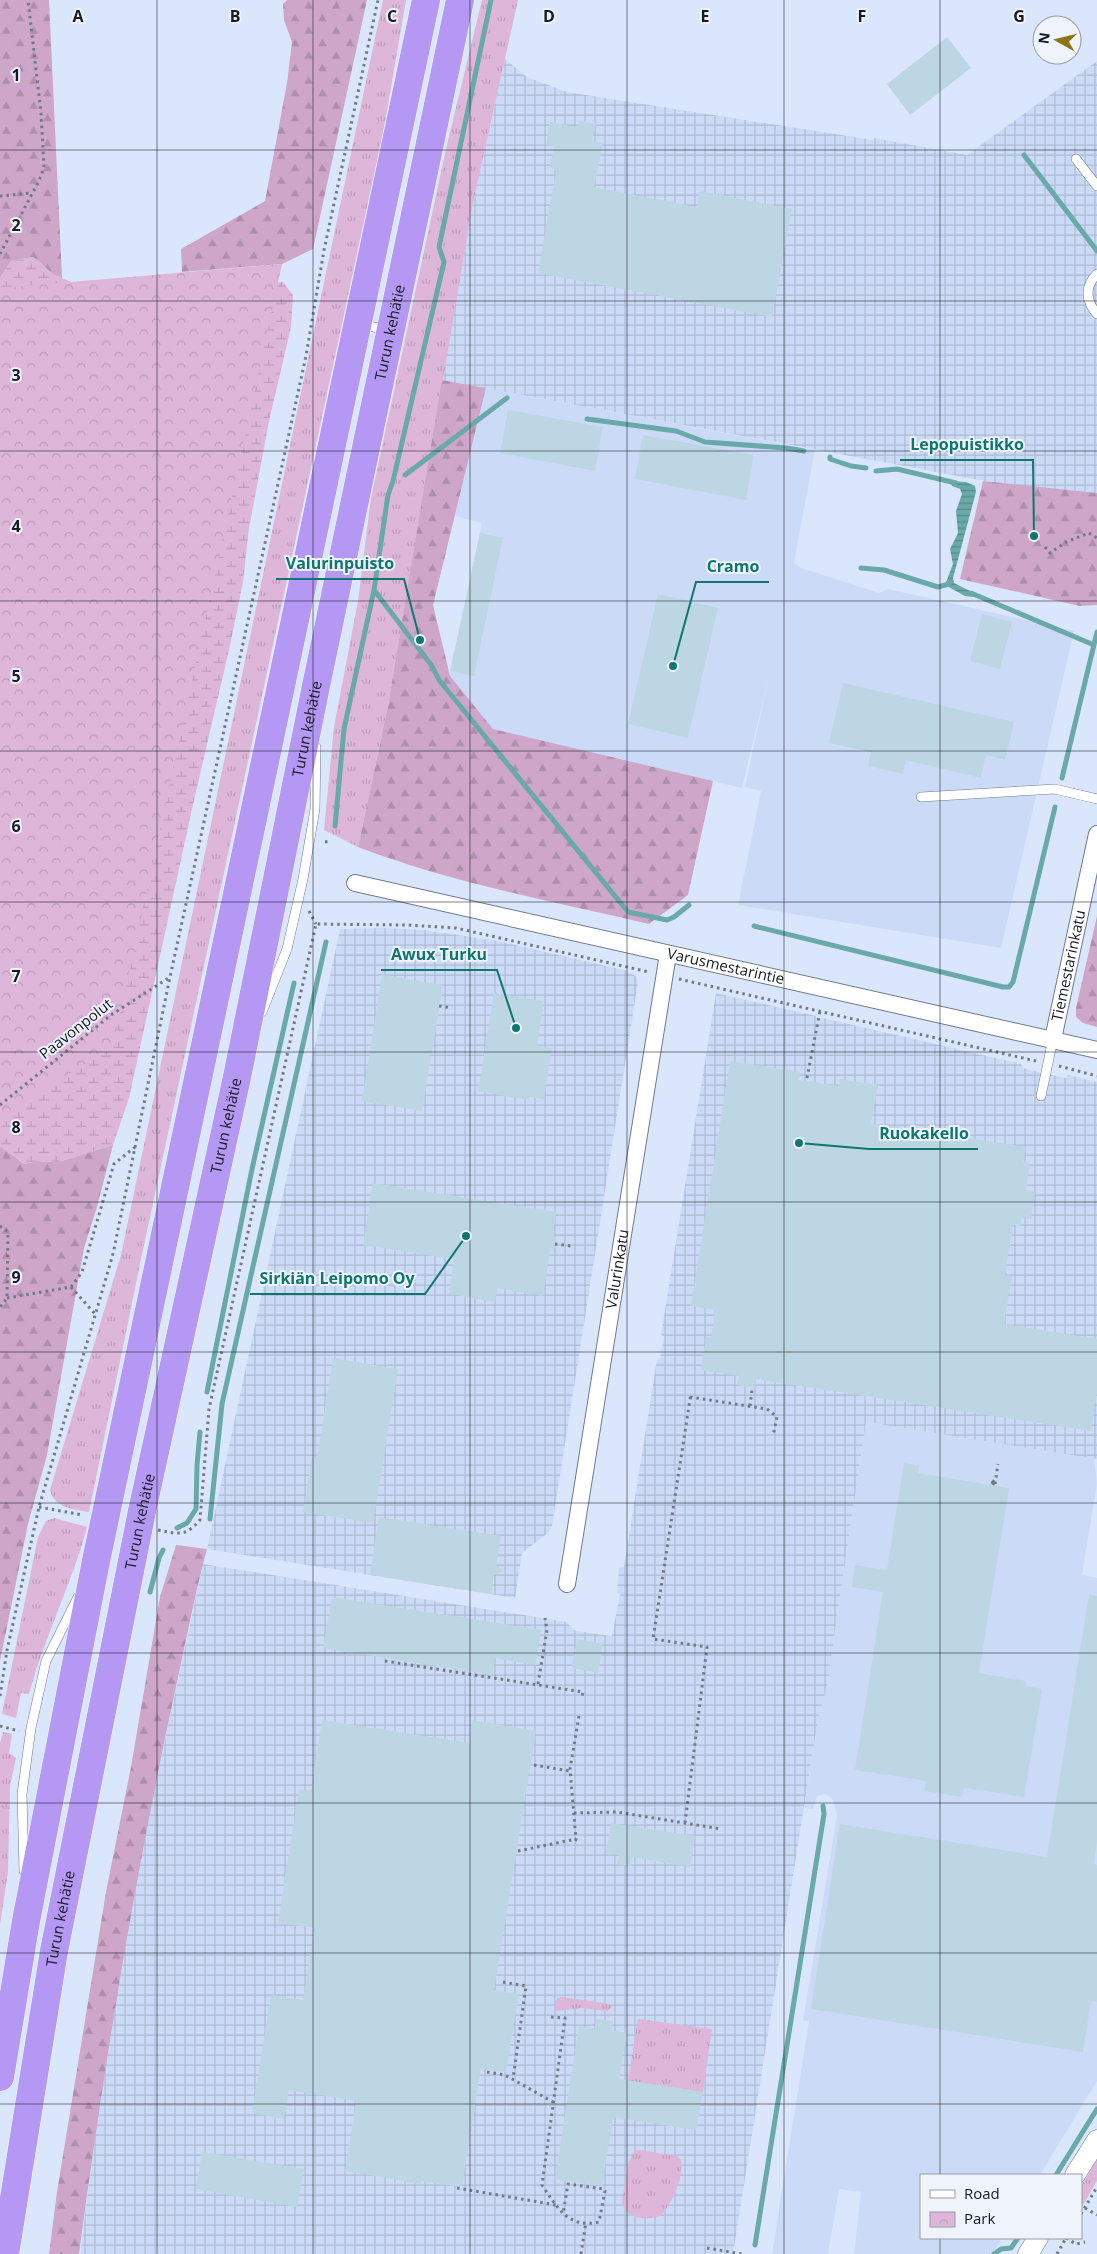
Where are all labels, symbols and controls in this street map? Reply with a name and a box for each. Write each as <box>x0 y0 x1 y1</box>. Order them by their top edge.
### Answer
text: A <box>72 5 84 27</box>
text: B <box>230 5 240 27</box>
text: C <box>387 5 397 27</box>
text: D <box>543 5 555 27</box>
text: E <box>701 5 710 27</box>
text: F <box>858 5 866 27</box>
text: G <box>1013 5 1025 27</box>
north arrow <box>1032 15 1082 65</box>
text: N <box>1033 31 1054 45</box>
text: 1 <box>11 64 21 86</box>
text: 2 <box>11 214 21 236</box>
street label: Turun kehätie <box>369 283 409 382</box>
text: 3 <box>11 364 21 386</box>
callout: Lepopuistikko <box>900 429 1033 460</box>
text: Lepopuistikko <box>910 433 1024 455</box>
text: 4 <box>11 515 21 537</box>
callout: Valurinpuisto <box>276 548 404 579</box>
callout: Cramo <box>696 551 769 582</box>
text: Valurinpuisto <box>286 552 394 574</box>
text: Cramo <box>707 555 759 577</box>
text: 5 <box>11 665 21 687</box>
street label: Turun kehätie <box>287 679 326 778</box>
text: 6 <box>11 815 21 837</box>
street label: Tiemestarinkatu <box>1046 908 1089 1023</box>
callout: Awux Turku <box>381 939 497 970</box>
text: Awux Turku <box>391 943 487 965</box>
street label: Varusmestarintie <box>665 943 787 988</box>
text: 7 <box>11 965 21 987</box>
street label: Paavonpolut <box>35 993 116 1063</box>
street label: Turun kehätie <box>205 1076 246 1175</box>
text: 8 <box>11 1116 21 1138</box>
callout: Ruokakello <box>869 1118 978 1149</box>
text: Ruokakello <box>879 1122 969 1144</box>
street label: Valurinkatu <box>600 1228 633 1310</box>
callout: Sirkiän Leipomo Oy <box>250 1263 425 1294</box>
text: 9 <box>11 1266 21 1288</box>
text: Sirkiän Leipomo Oy <box>259 1267 415 1289</box>
street label: Turun kehätie <box>120 1471 159 1571</box>
street label: Turun kehätie <box>41 1869 79 1968</box>
legend <box>920 2174 1082 2239</box>
text: Road <box>964 2183 1000 2203</box>
text: Park <box>964 2208 995 2228</box>

